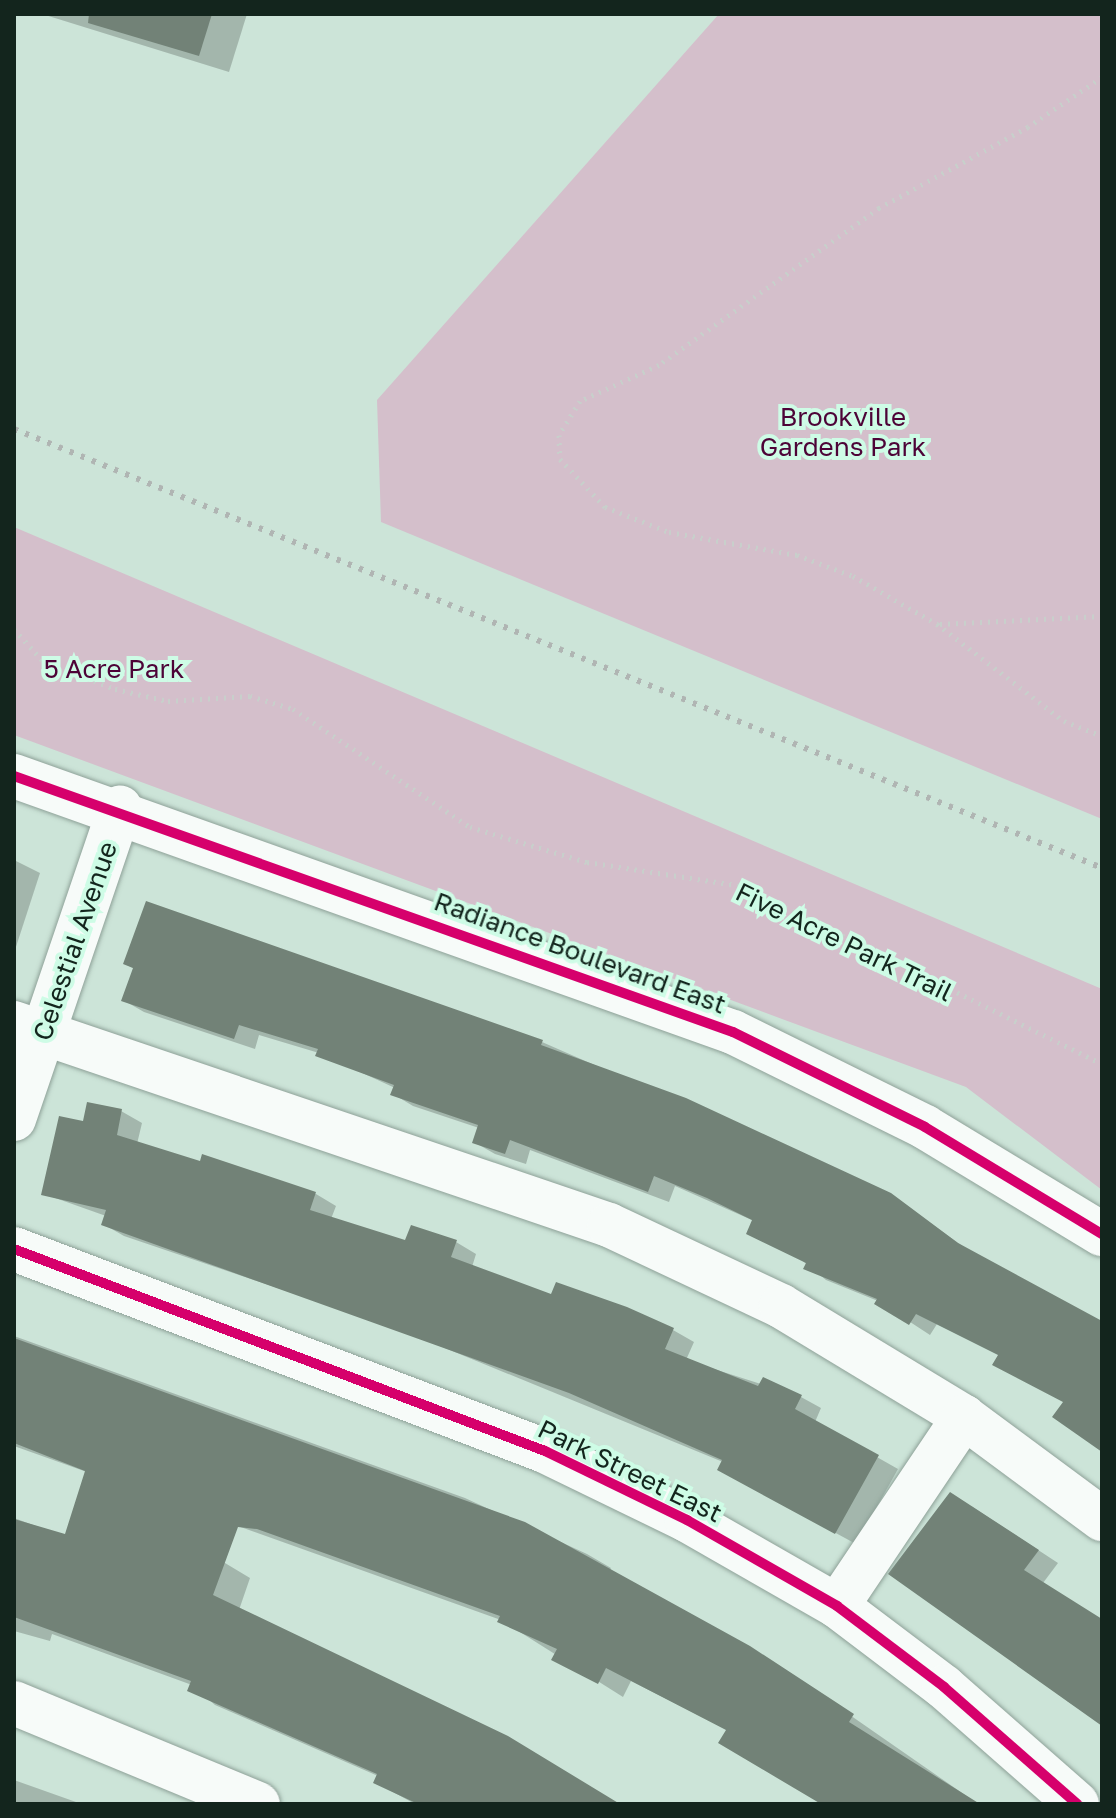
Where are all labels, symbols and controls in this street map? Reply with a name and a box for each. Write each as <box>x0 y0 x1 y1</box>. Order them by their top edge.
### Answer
park label: Brookville Gardens Park <box>760 401 926 462</box>
park label: 5 Acre Park <box>44 653 184 685</box>
street label: Celestial Avenue <box>26 837 124 1045</box>
street label: Five Acre Park Trail <box>731 876 957 1008</box>
street label: Radiance Boulevard East <box>430 886 730 1020</box>
street label: Park Street East <box>533 1413 727 1529</box>

